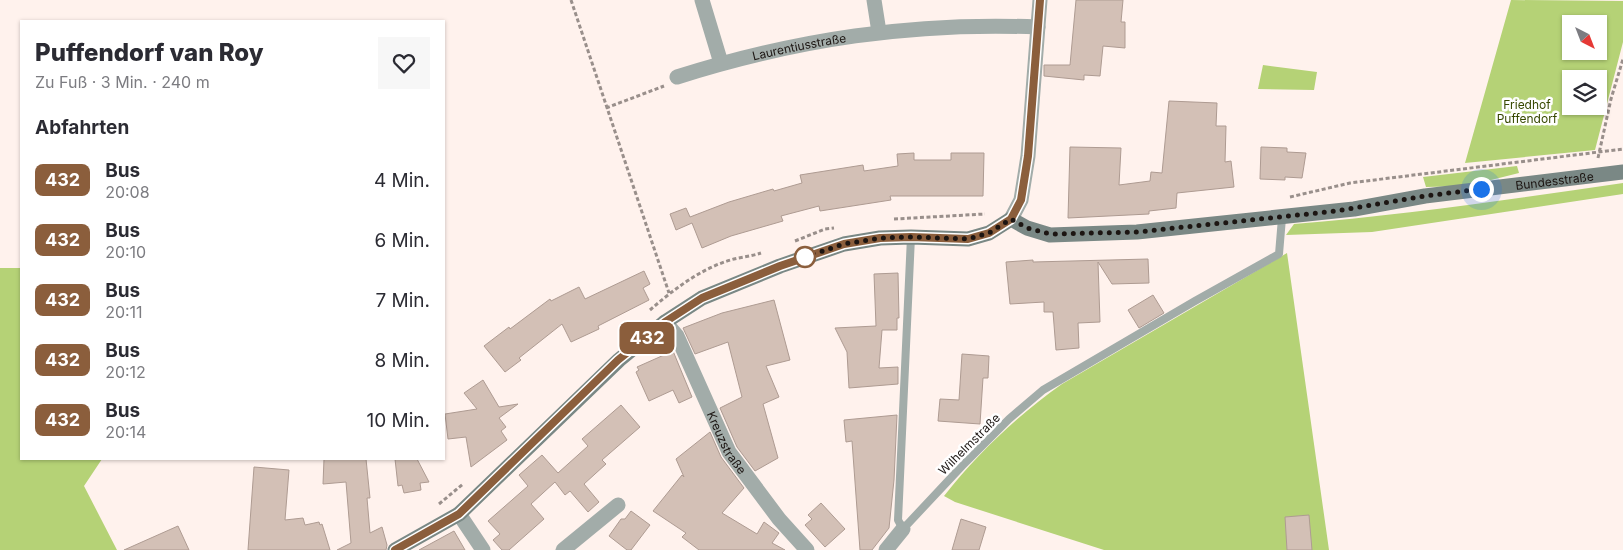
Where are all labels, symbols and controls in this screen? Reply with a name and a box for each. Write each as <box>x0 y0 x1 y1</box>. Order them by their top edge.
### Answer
north arrow <box>1562 15 1608 60</box>
map controls <box>1562 15 1607 115</box>
street label: Laurentiusstraße <box>751 30 847 63</box>
button: heart <box>378 37 430 89</box>
text: Puffendorf van Roy <box>35 38 264 67</box>
button: layers <box>1562 70 1607 115</box>
text: Zu Fuß · 3 Min. · 240 m <box>35 72 210 92</box>
park label: Friedhof Puffendorf <box>1497 97 1558 126</box>
text: Abfahrten <box>35 116 129 139</box>
text: Bus <box>105 159 140 182</box>
street label: Bundesstraße <box>1515 168 1594 192</box>
text: 432 <box>45 169 80 190</box>
text: 4 Min. <box>374 169 430 192</box>
your location <box>1469 177 1494 202</box>
text: 20:08 <box>105 182 150 202</box>
text: Bus <box>105 219 140 242</box>
text: 432 <box>45 229 80 250</box>
text: 6 Min. <box>374 229 430 252</box>
text: 20:10 <box>105 242 146 262</box>
unlabelled marker <box>794 246 816 268</box>
text: Bus <box>105 279 140 302</box>
text: 432 <box>45 289 80 310</box>
text: 7 Min. <box>375 289 430 312</box>
text: 20:11 <box>105 302 143 322</box>
line badge: 432 <box>618 322 676 354</box>
text: 432 <box>629 327 665 348</box>
text: Bus <box>105 339 140 362</box>
text: 432 <box>45 349 80 370</box>
text: 8 Min. <box>374 349 430 372</box>
text: 20:12 <box>105 362 146 382</box>
text: Bus <box>105 399 140 422</box>
text: 432 <box>45 409 80 430</box>
text: 10 Min. <box>366 409 430 432</box>
street label: Kreuzstraße <box>704 409 750 477</box>
street label: Wilhelmstraße <box>935 410 1003 478</box>
text: 20:14 <box>105 422 146 442</box>

